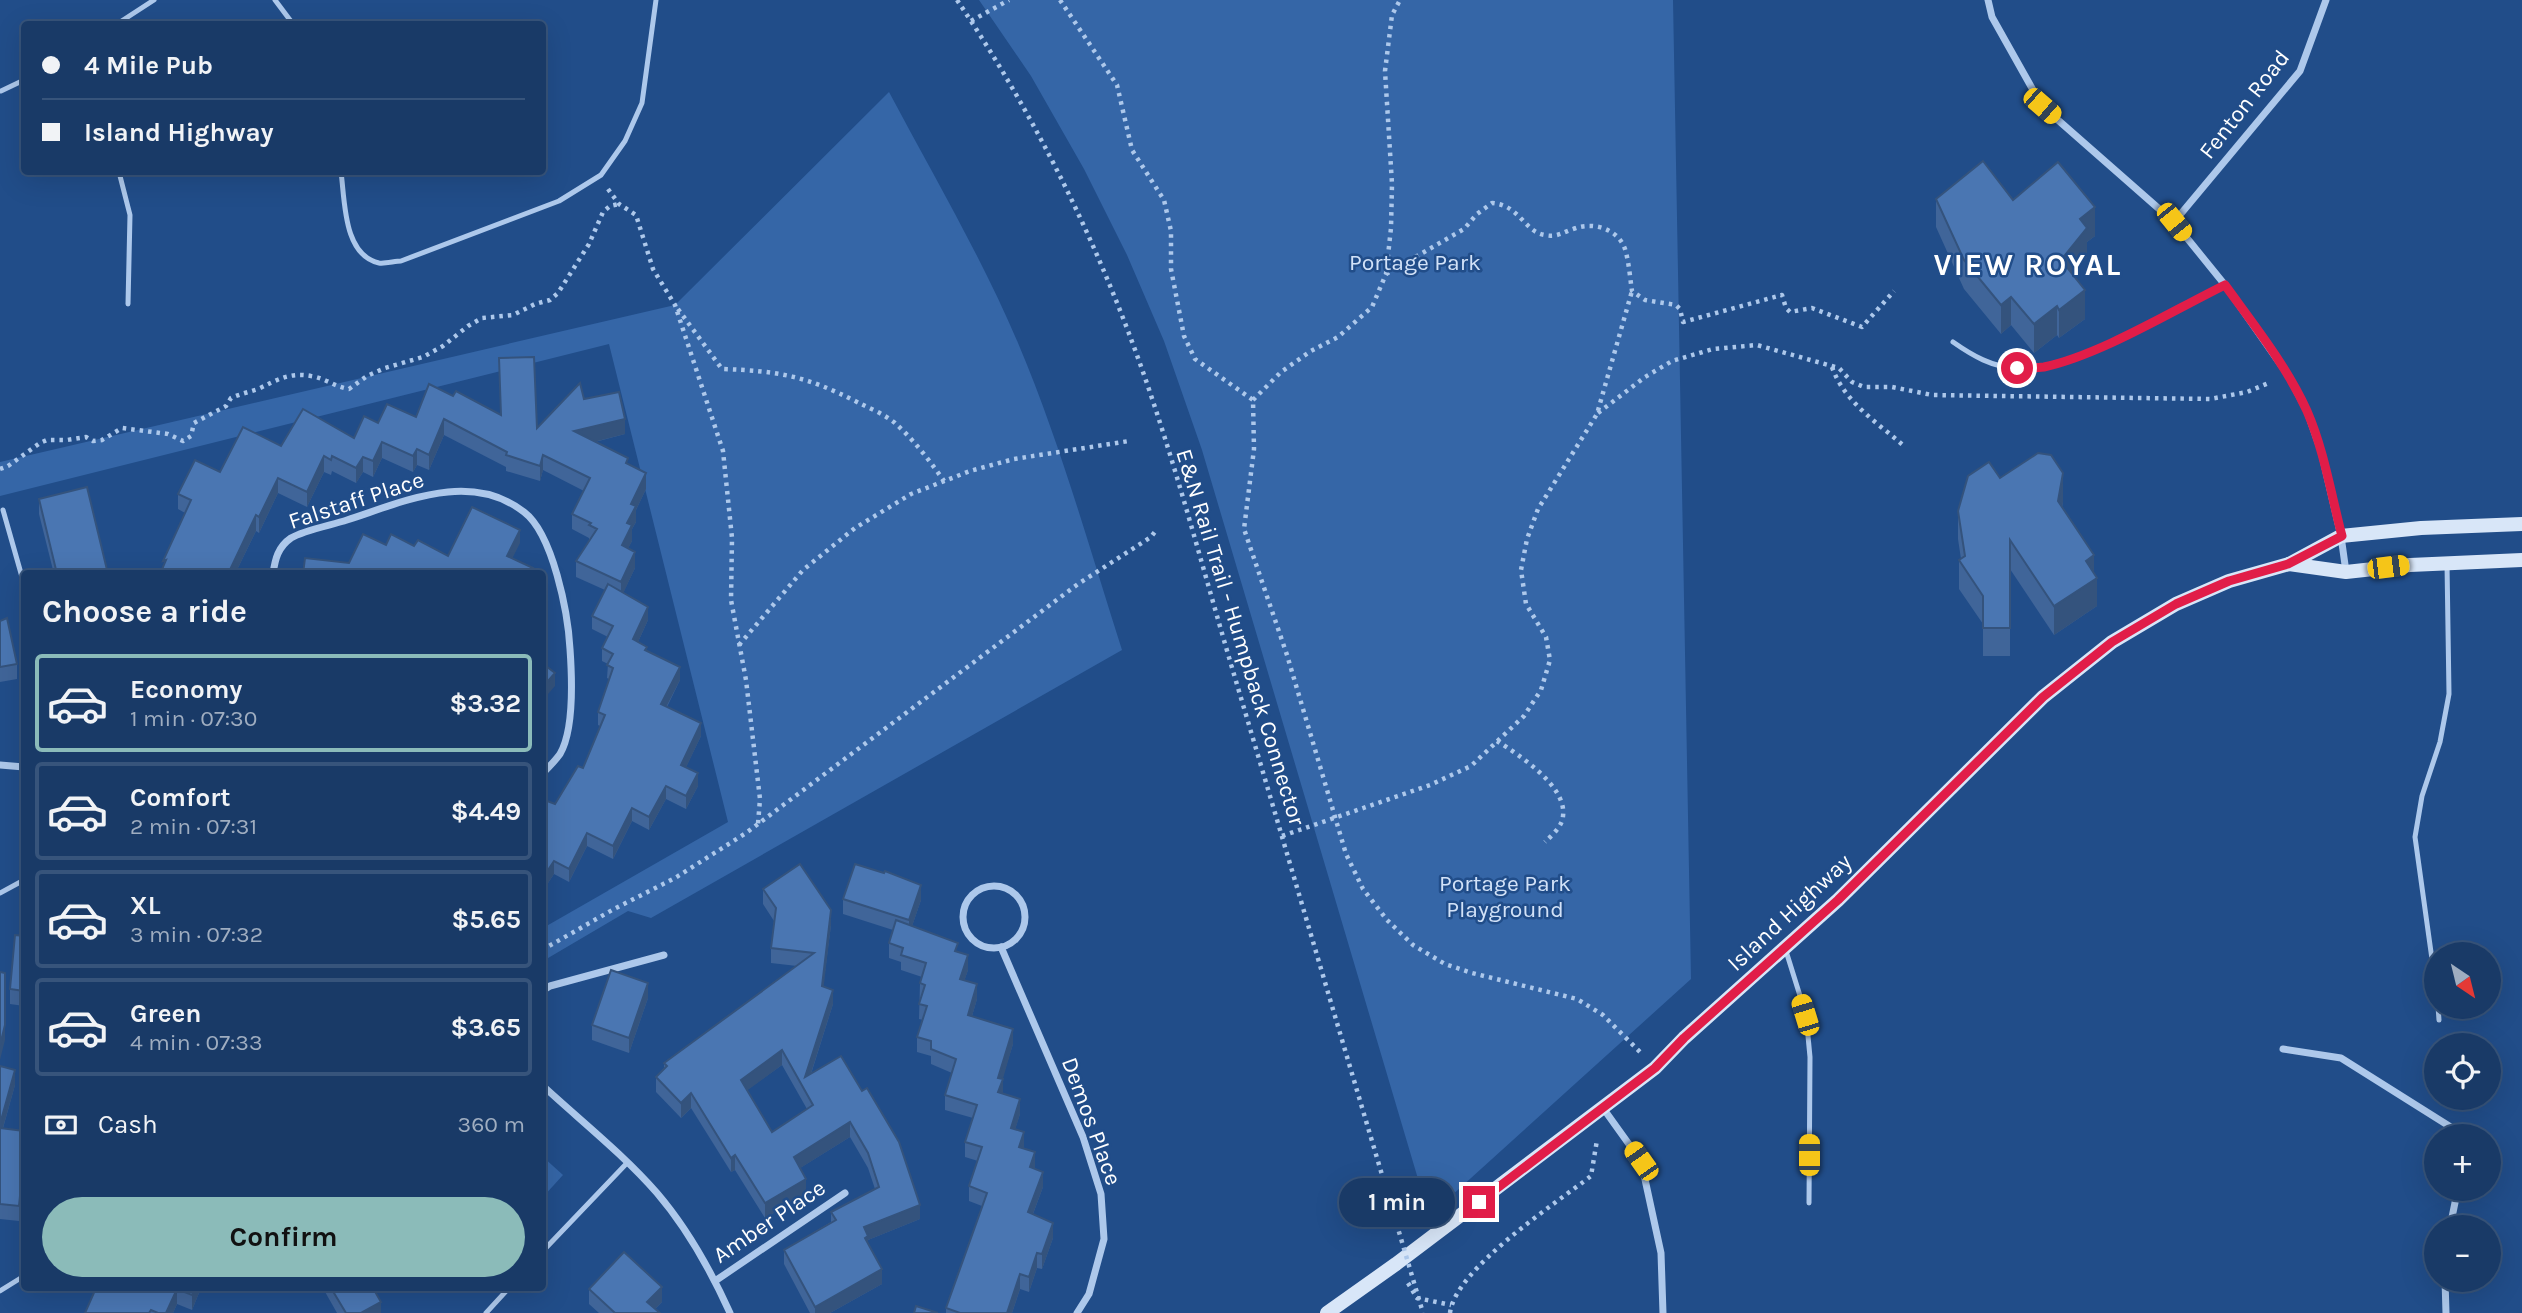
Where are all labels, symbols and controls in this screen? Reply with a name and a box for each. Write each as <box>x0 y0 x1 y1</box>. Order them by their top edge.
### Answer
street label: Fenton Road <box>2194 45 2295 164</box>
text: 4 Mile Pub <box>84 50 213 81</box>
car <box>2020 84 2065 128</box>
text: Island Highway <box>84 117 274 148</box>
car <box>2153 199 2196 245</box>
district label: VIEW ROYAL <box>1934 247 2122 283</box>
park label: Portage Park <box>1349 249 1481 276</box>
route start <box>2001 352 2033 384</box>
street label: E&N Rail Trail - Humpback Connector <box>1170 446 1311 829</box>
street label: Falstaff Place <box>285 466 427 535</box>
car <box>2366 554 2411 580</box>
text: Choose a ride <box>42 593 247 630</box>
icon: car <box>46 672 109 735</box>
text: Economy <box>130 674 242 705</box>
text: $3.32 <box>449 688 521 719</box>
text: 1 min · 07:30 <box>130 705 257 732</box>
icon: car <box>46 780 109 843</box>
text: Comfort <box>130 782 231 813</box>
text: $4.49 <box>451 796 521 827</box>
text: 2 min · 07:31 <box>130 813 257 840</box>
street label: Island Highway <box>1722 848 1857 977</box>
park label: Portage Park Playground <box>1439 870 1571 923</box>
icon: car <box>46 888 109 951</box>
text: XL <box>130 890 161 921</box>
text: $5.65 <box>451 904 521 935</box>
text: 3 min · 07:32 <box>130 921 263 948</box>
north arrow <box>2424 942 2501 1018</box>
map controls <box>2424 942 2501 1292</box>
car <box>1789 992 1822 1038</box>
icon: car <box>46 996 109 1059</box>
text: Green <box>130 998 202 1029</box>
text: $3.65 <box>450 1012 521 1043</box>
text: 4 min · 07:33 <box>130 1029 263 1056</box>
button: locate <box>2424 1033 2501 1110</box>
street label: Demos Place <box>1056 1054 1127 1189</box>
icon: cash <box>42 1106 80 1144</box>
text: Cash <box>98 1109 158 1140</box>
text: 360 m <box>458 1111 525 1138</box>
button: + <box>2424 1124 2501 1201</box>
car <box>1799 1134 1820 1176</box>
car <box>1621 1138 1662 1184</box>
street label: Amber Place <box>708 1174 830 1269</box>
callout: 1 min <box>1339 1178 1454 1226</box>
route end <box>1463 1186 1495 1218</box>
text: 1 min <box>1368 1189 1426 1216</box>
button: Confirm <box>42 1197 525 1277</box>
button: − <box>2424 1215 2501 1292</box>

